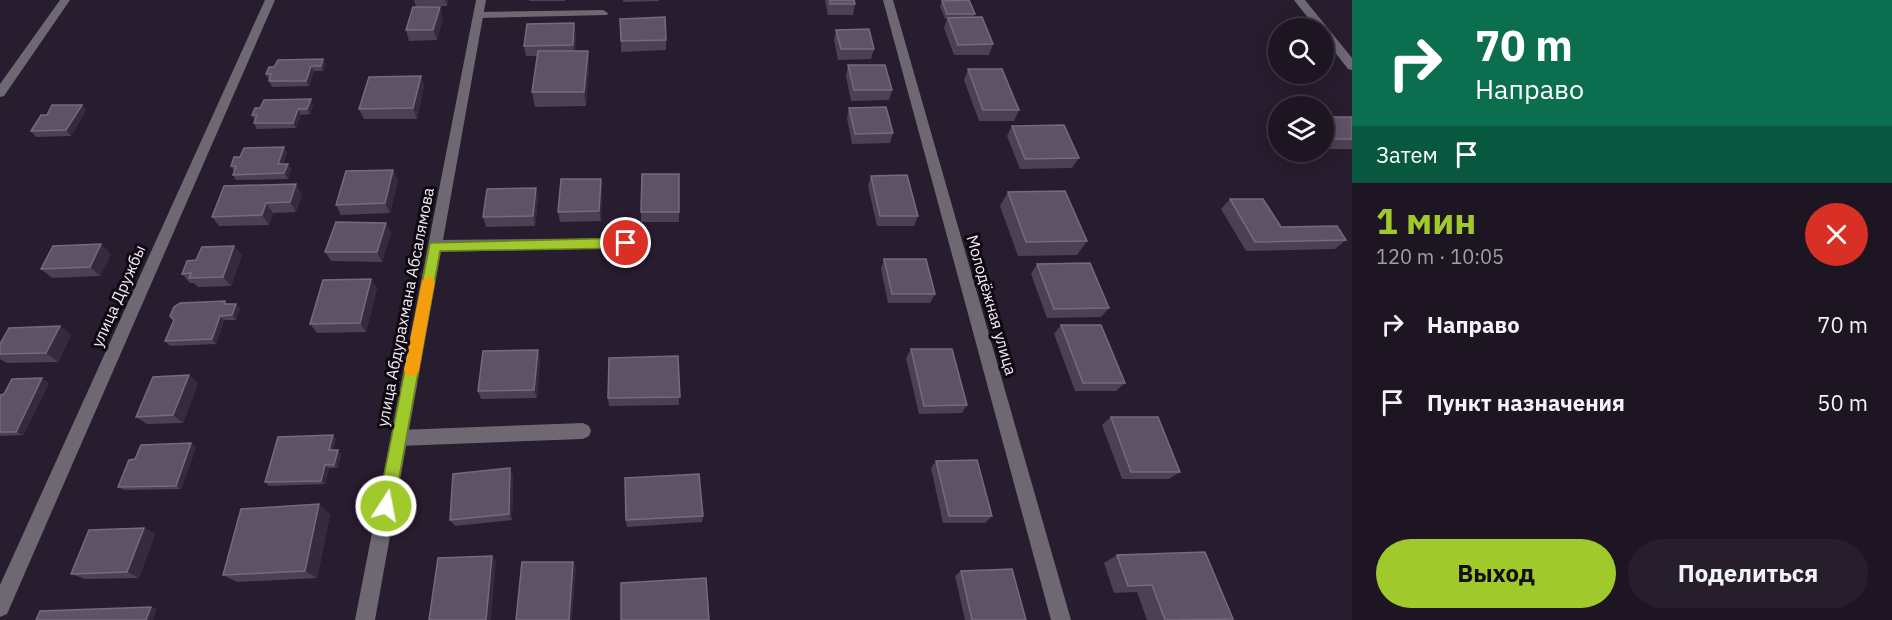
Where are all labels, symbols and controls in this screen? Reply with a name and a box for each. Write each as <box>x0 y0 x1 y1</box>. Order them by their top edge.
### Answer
map controls <box>1268 18 1334 162</box>
button: search <box>1268 18 1334 84</box>
text: 70 m <box>1475 18 1573 73</box>
icon: right <box>1376 24 1454 102</box>
text: Направо <box>1475 71 1584 106</box>
button: layers <box>1268 96 1334 162</box>
icon: arrive <box>1450 138 1483 171</box>
text: Затем <box>1376 140 1438 169</box>
street label: улица Абдурахмана Абсалямова <box>372 185 438 428</box>
text: 1 мин <box>1376 197 1476 244</box>
button: close <box>1805 203 1868 266</box>
pin <box>600 217 651 268</box>
icon: arrive <box>609 226 642 259</box>
street label: Молодёжная улица <box>962 233 1022 378</box>
street label: улица Дружбы <box>87 242 149 350</box>
text: 120 m · 10:05 <box>1376 243 1504 270</box>
icon: right <box>1376 308 1409 341</box>
text: Направо <box>1427 310 1520 339</box>
text: 70 m <box>1817 310 1868 339</box>
icon: arrive <box>1376 386 1409 419</box>
text: Пункт назначения <box>1427 388 1625 417</box>
text: 50 m <box>1817 388 1868 417</box>
position arrow <box>354 474 418 538</box>
button: Выход <box>1376 539 1616 608</box>
button: Поделиться <box>1628 539 1868 608</box>

